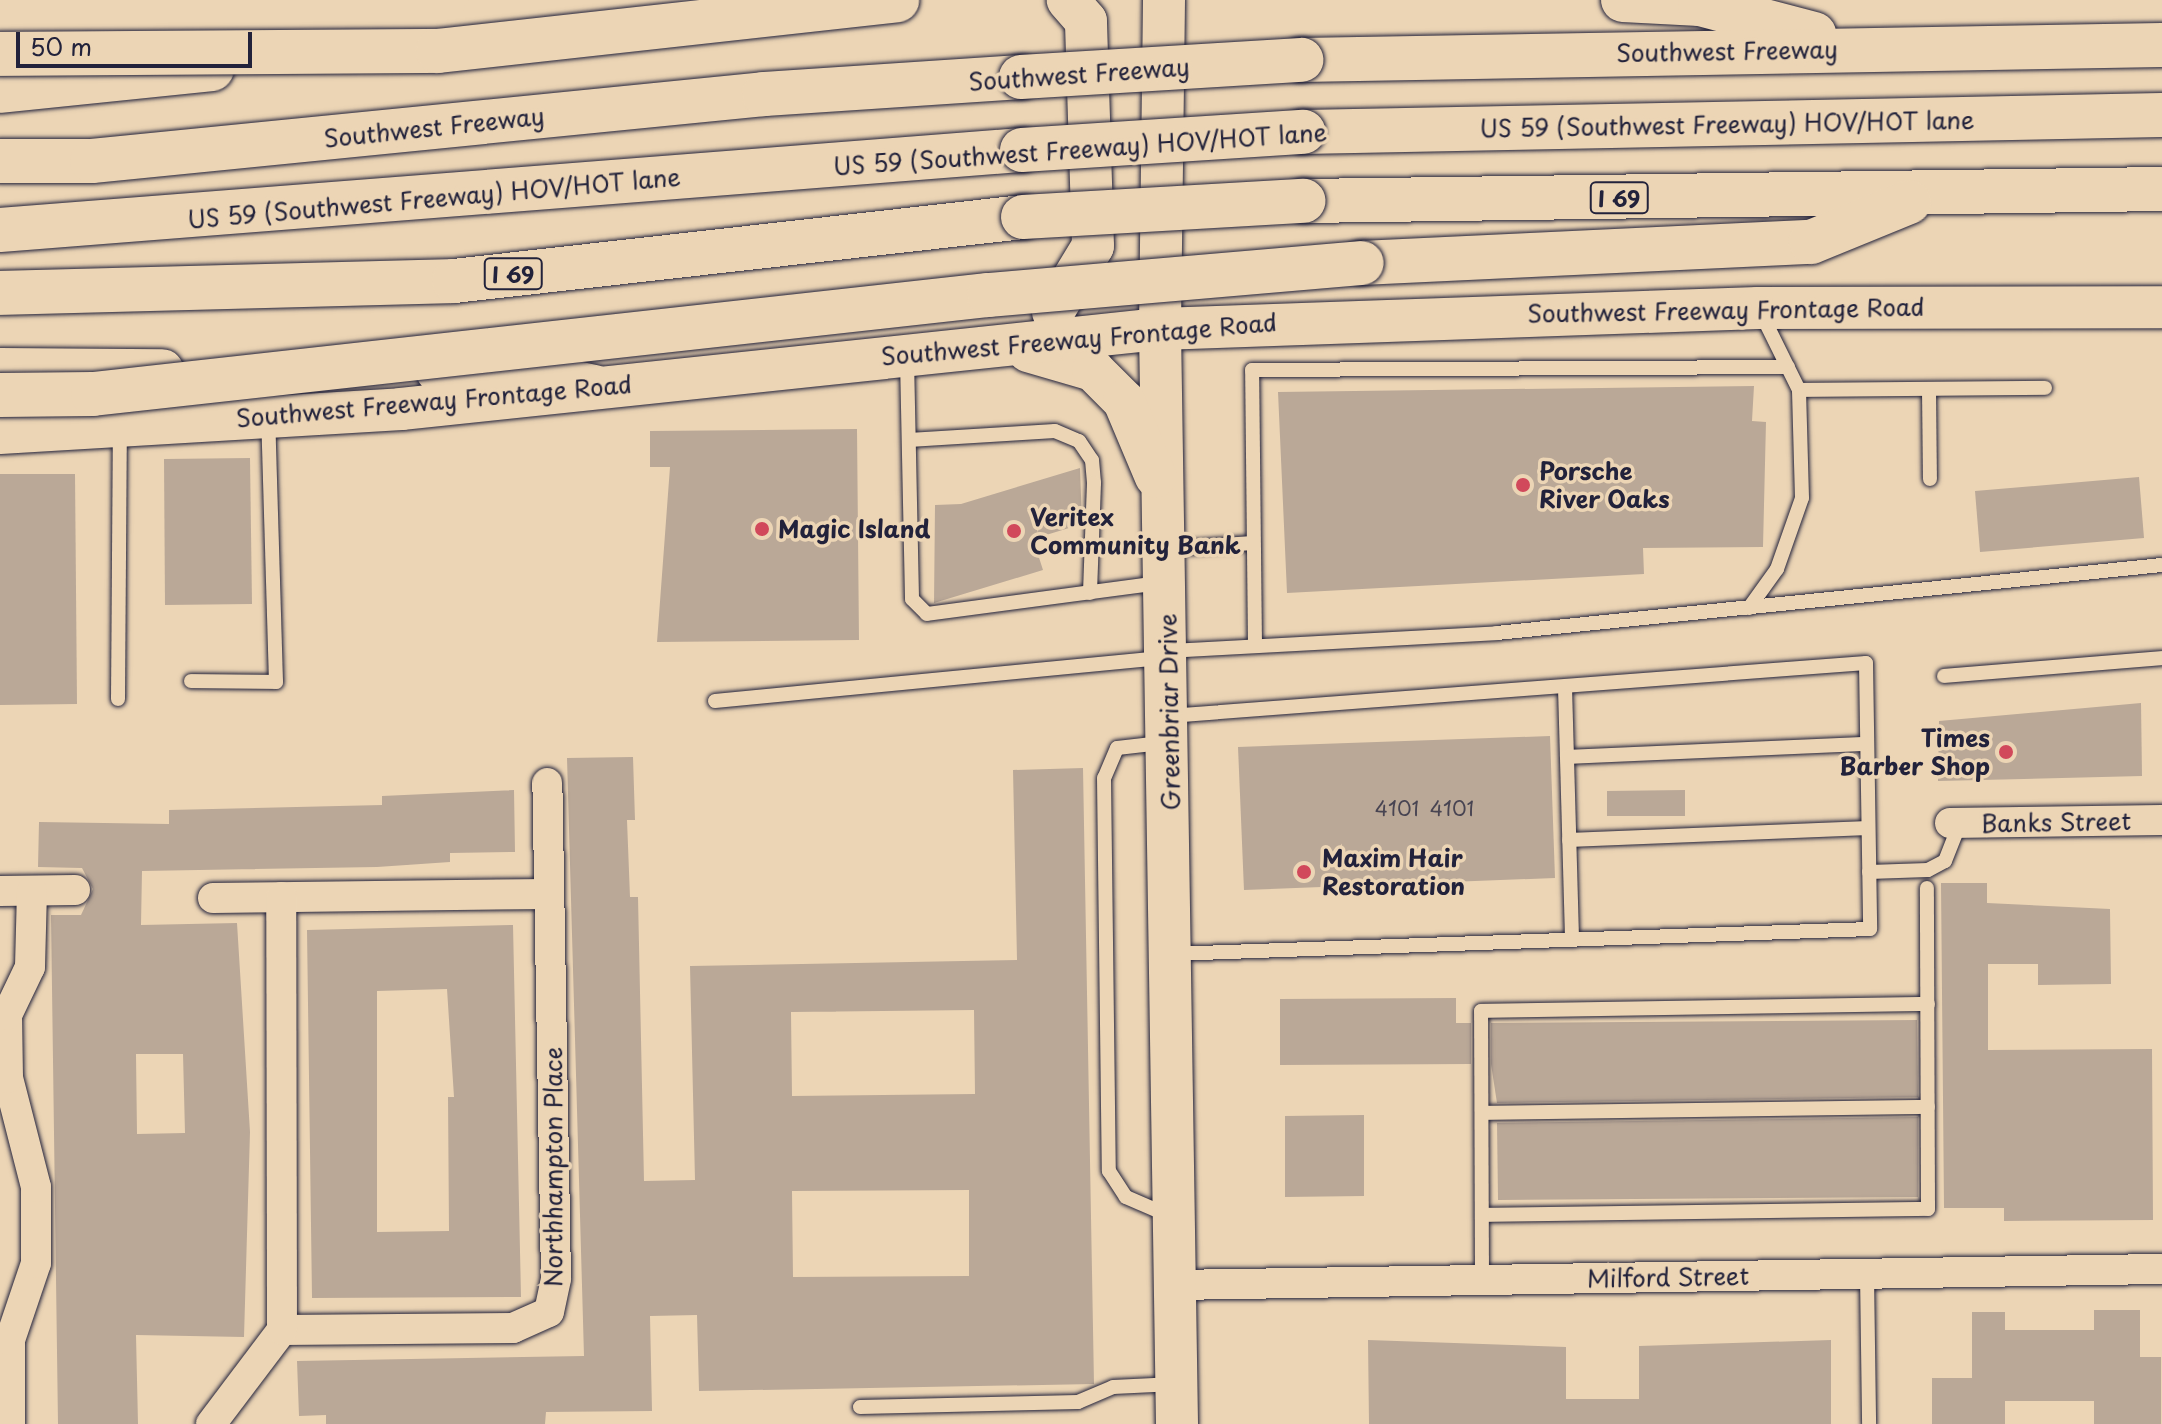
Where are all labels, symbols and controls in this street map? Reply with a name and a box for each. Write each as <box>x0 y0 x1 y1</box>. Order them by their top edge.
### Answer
scale bar <box>20 16 256 66</box>
text: 50 m <box>30 28 92 64</box>
street label: Southwest Freeway <box>1615 35 1839 67</box>
street label: Southwest Freeway <box>966 52 1192 96</box>
street label: Southwest Freeway <box>321 101 547 153</box>
street label: US 59 (Southwest Freeway) HOV/HOT lane <box>1475 105 1979 143</box>
street label: US 59 (Southwest Freeway) HOV/HOT lane <box>828 117 1332 181</box>
street label: US 59 (Southwest Freeway) HOV/HOT lane <box>182 162 686 234</box>
road number: I 69 <box>1589 180 1649 216</box>
road number: I 69 <box>483 256 543 292</box>
street label: Southwest Freeway Frontage Road <box>1525 292 1927 328</box>
street label: Southwest Freeway Frontage Road <box>878 307 1280 371</box>
street label: Southwest Freeway Frontage Road <box>233 369 635 433</box>
place label: Porsche River Oaks <box>1539 457 1671 513</box>
marker: Porsche River Oaks <box>1514 476 1532 494</box>
place label: Veritex Community Bank <box>1030 503 1241 559</box>
place label: Magic Island <box>778 515 931 543</box>
marker: Magic Island <box>753 520 771 538</box>
marker: Veritex Community Bank <box>1005 522 1023 540</box>
street label: Greenbriar Drive <box>1153 613 1185 811</box>
place label: Times Barber Shop <box>1837 724 1990 780</box>
marker: Times Barber Shop <box>1997 743 2015 761</box>
house number: 4101 <box>1375 796 1419 820</box>
house number: 4101 <box>1430 796 1474 820</box>
street label: Banks Street <box>1980 806 2132 838</box>
place label: Maxim Hair Restoration <box>1322 844 1466 900</box>
marker: Maxim Hair Restoration <box>1293 861 1315 883</box>
street label: Northhampton Place <box>539 1047 567 1287</box>
street label: Milford Street <box>1586 1261 1750 1293</box>

